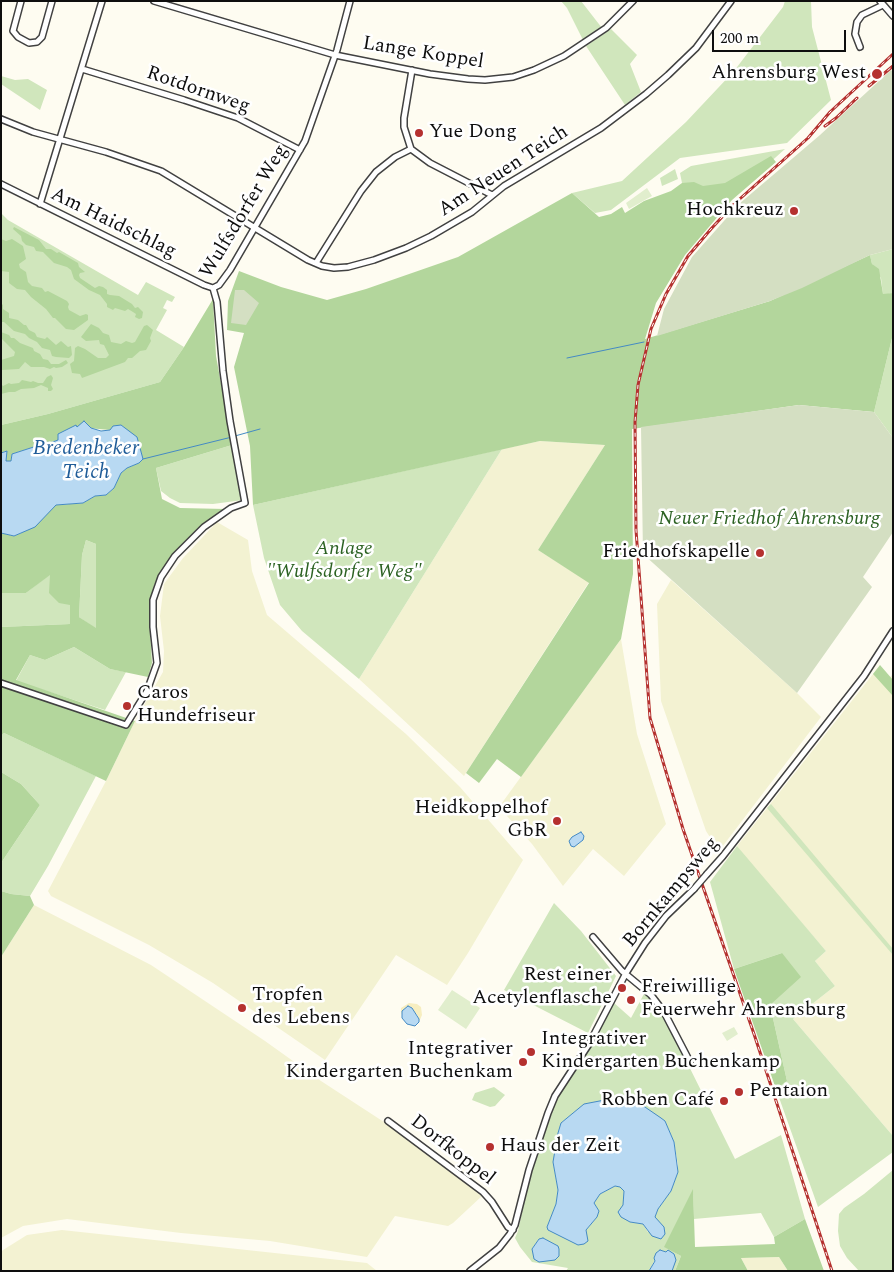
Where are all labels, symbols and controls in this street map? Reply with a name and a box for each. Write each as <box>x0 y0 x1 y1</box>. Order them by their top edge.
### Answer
scale bar <box>714 20 848 52</box>
text: 200 m <box>720 27 759 50</box>
street label: Lange Koppel <box>361 33 485 75</box>
street label: Rotdornweg <box>143 62 253 120</box>
place label: Ahrensburg West <box>711 62 866 86</box>
marker: Ahrensburg West <box>870 67 884 81</box>
place label: Yue Dong <box>429 121 517 145</box>
street label: Am Neuen Teich <box>435 121 573 223</box>
marker: Yue Dong <box>413 127 425 139</box>
street label: Wulfsdorfer Weg <box>196 141 294 283</box>
street label: Am Haidschlag <box>46 183 180 265</box>
place label: Hochkreuz <box>686 199 784 223</box>
marker: Hochkreuz <box>788 205 800 217</box>
water label: Bredenbeker Teich <box>33 437 139 487</box>
park label: Neuer Friedhof Ahrensburg <box>658 508 880 532</box>
park label: Anlage "Wulfsdorfer Weg" <box>266 538 422 585</box>
place label: Friedhofskapelle <box>602 541 750 565</box>
marker: Friedhofskapelle <box>754 547 766 559</box>
place label: Caros Hundefriseur <box>137 682 255 729</box>
marker: Caros Hundefriseur <box>121 700 133 712</box>
place label: Heidkoppelhof GbR <box>415 797 547 844</box>
marker: Heidkoppelhof GbR <box>551 815 563 827</box>
street label: Bornkampsweg <box>619 833 725 953</box>
place label: Rest einer Acetylenflasche <box>472 964 612 1011</box>
place label: Freiwillige Feuerwehr Ahrensburg <box>641 976 846 1023</box>
marker: Rest einer Acetylenflasche <box>616 982 628 994</box>
place label: Tropfen des Lebens <box>252 984 350 1031</box>
marker: Freiwillige Feuerwehr Ahrensburg <box>625 994 637 1006</box>
marker: Tropfen des Lebens <box>236 1002 248 1014</box>
place label: Integrativer Kindergarten Buchenkamp <box>541 1028 780 1075</box>
place label: Integrativer Kindergarten Buchenkam <box>286 1038 513 1085</box>
marker: Integrativer Kindergarten Buchenkamp <box>525 1046 537 1058</box>
marker: Integrativer Kindergarten Buchenkam <box>517 1056 529 1068</box>
place label: Pentaion <box>749 1080 828 1104</box>
marker: Pentaion <box>733 1086 745 1098</box>
place label: Robben Café <box>601 1089 714 1113</box>
marker: Robben Café <box>718 1095 730 1107</box>
street label: Dorfkoppel <box>405 1110 499 1192</box>
place label: Haus der Zeit <box>500 1135 620 1159</box>
marker: Haus der Zeit <box>484 1141 496 1153</box>

